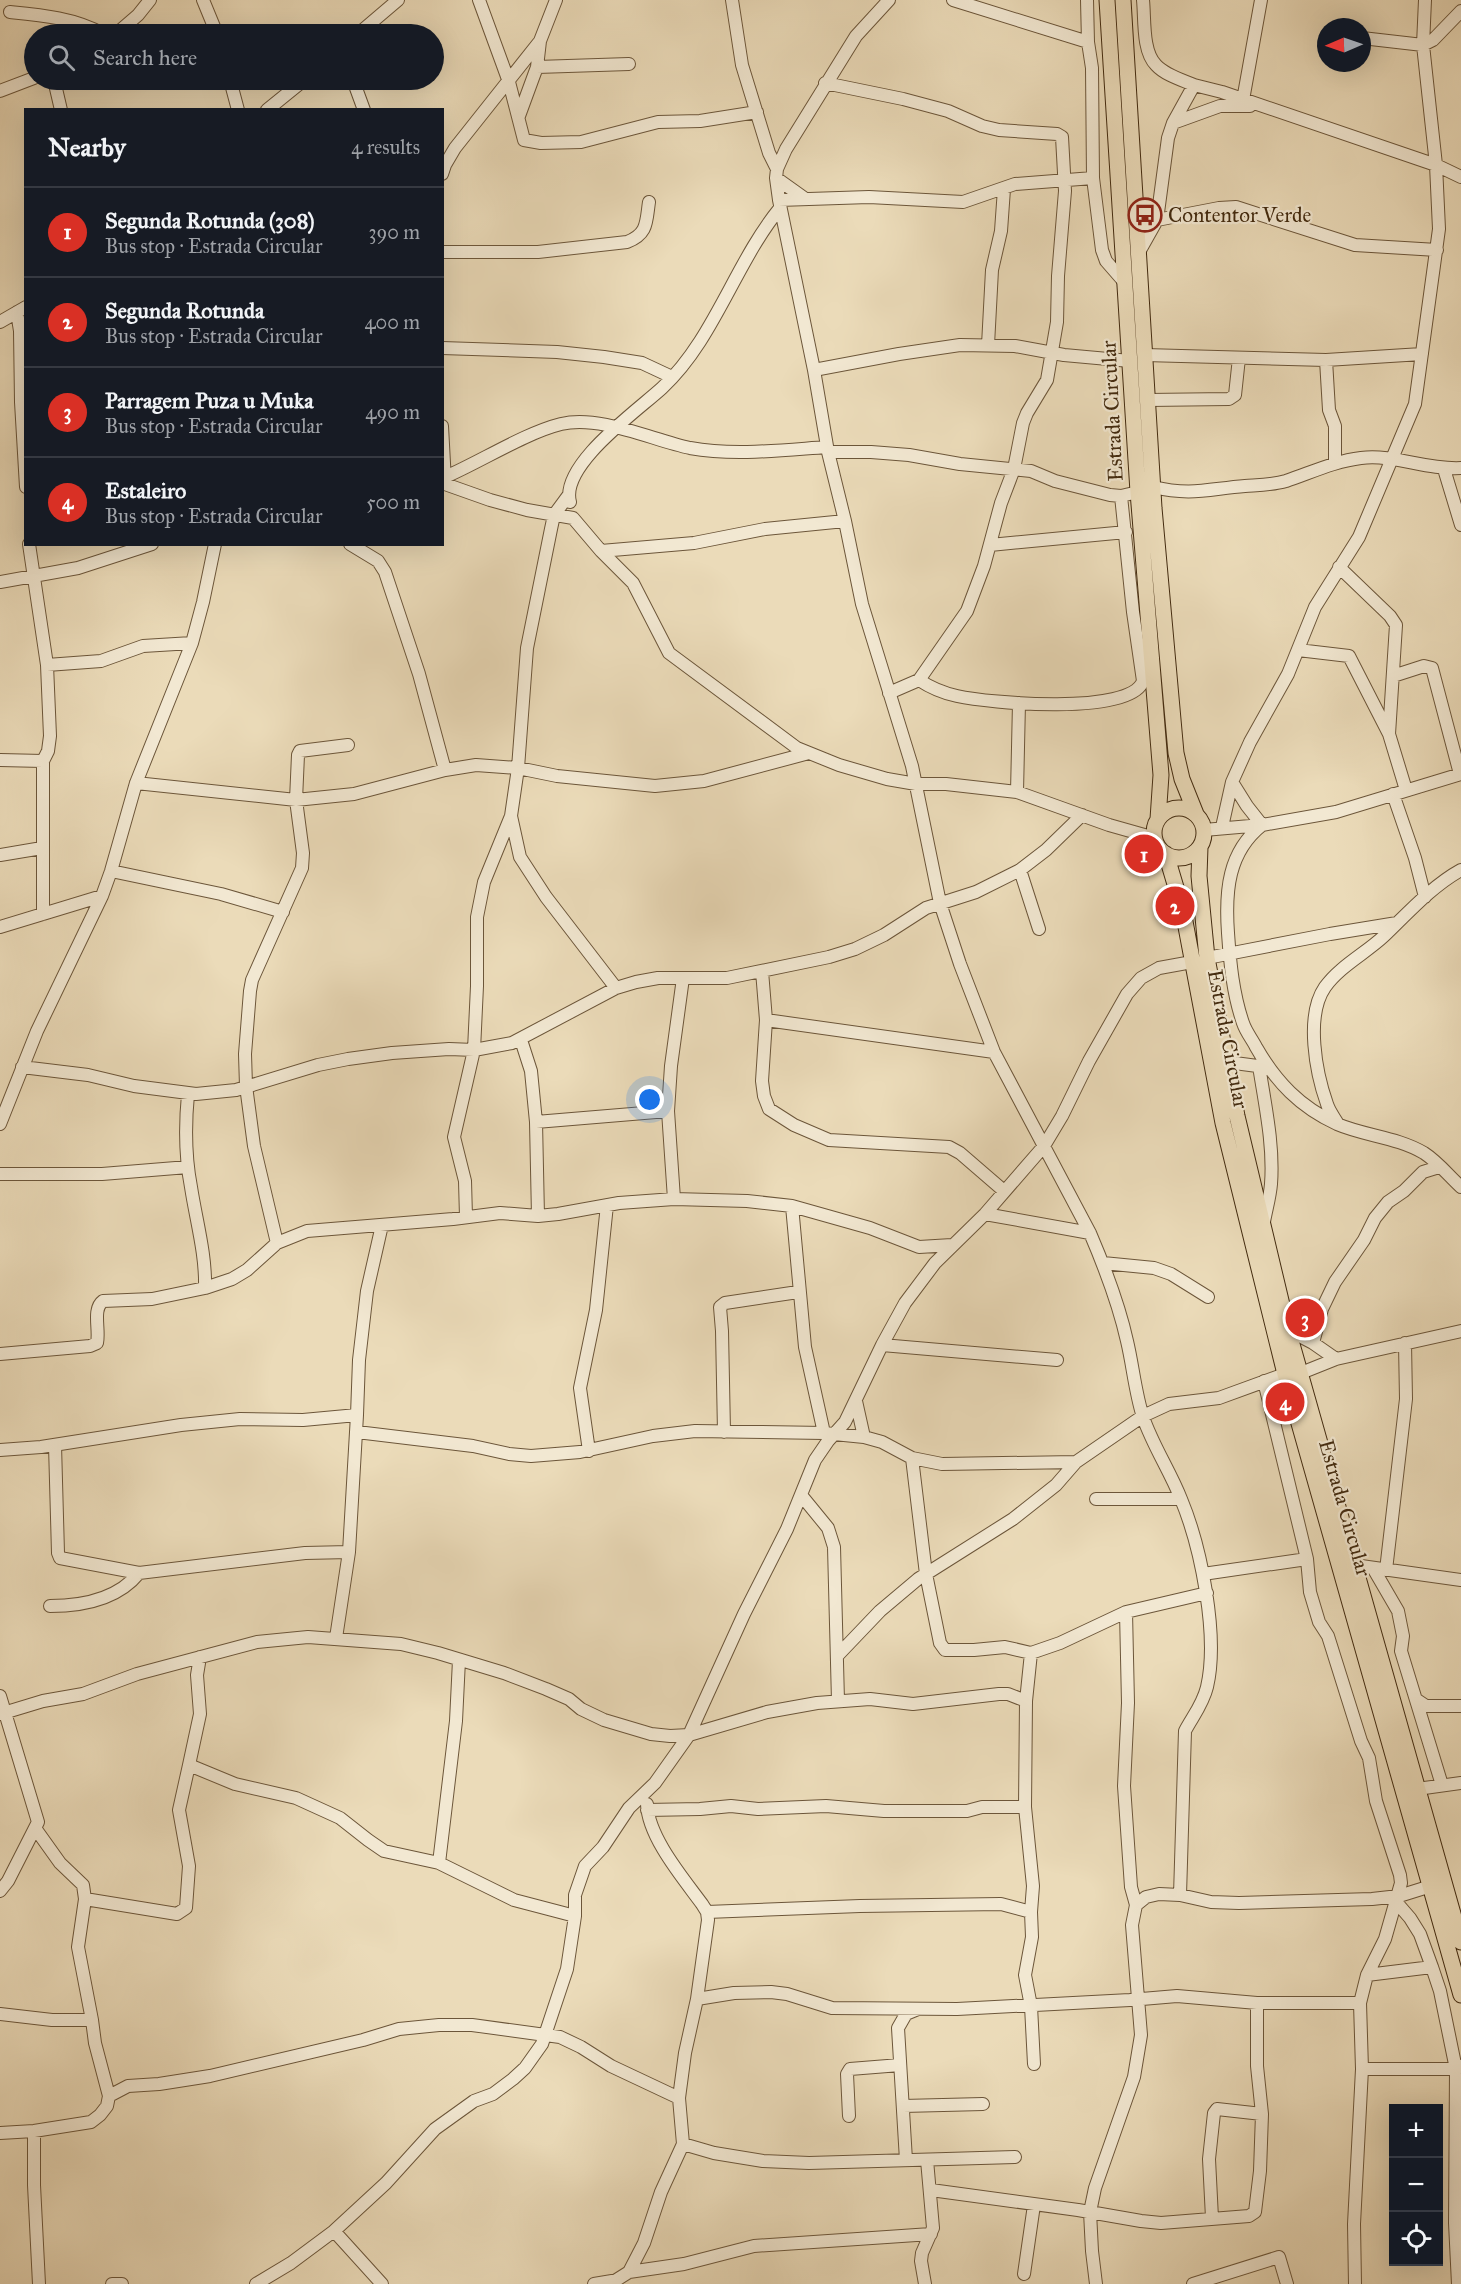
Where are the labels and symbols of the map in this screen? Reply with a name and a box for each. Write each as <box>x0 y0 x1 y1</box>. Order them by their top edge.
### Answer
north arrow <box>1317 18 1371 72</box>
bus stop icon: Contentor Verde <box>1127 197 1163 233</box>
place label: Contentor Verde <box>1168 202 1311 228</box>
street label: Estrada Circular <box>1095 340 1129 482</box>
pin: 1 <box>1124 832 1164 876</box>
pin: 2 <box>1156 884 1194 928</box>
street label: Estrada Circular <box>1202 967 1254 1111</box>
your location <box>635 1085 664 1114</box>
pin: 3 <box>1286 1296 1324 1340</box>
pin: 4 <box>1266 1380 1304 1424</box>
street label: Estrada Circular <box>1313 1437 1377 1580</box>

